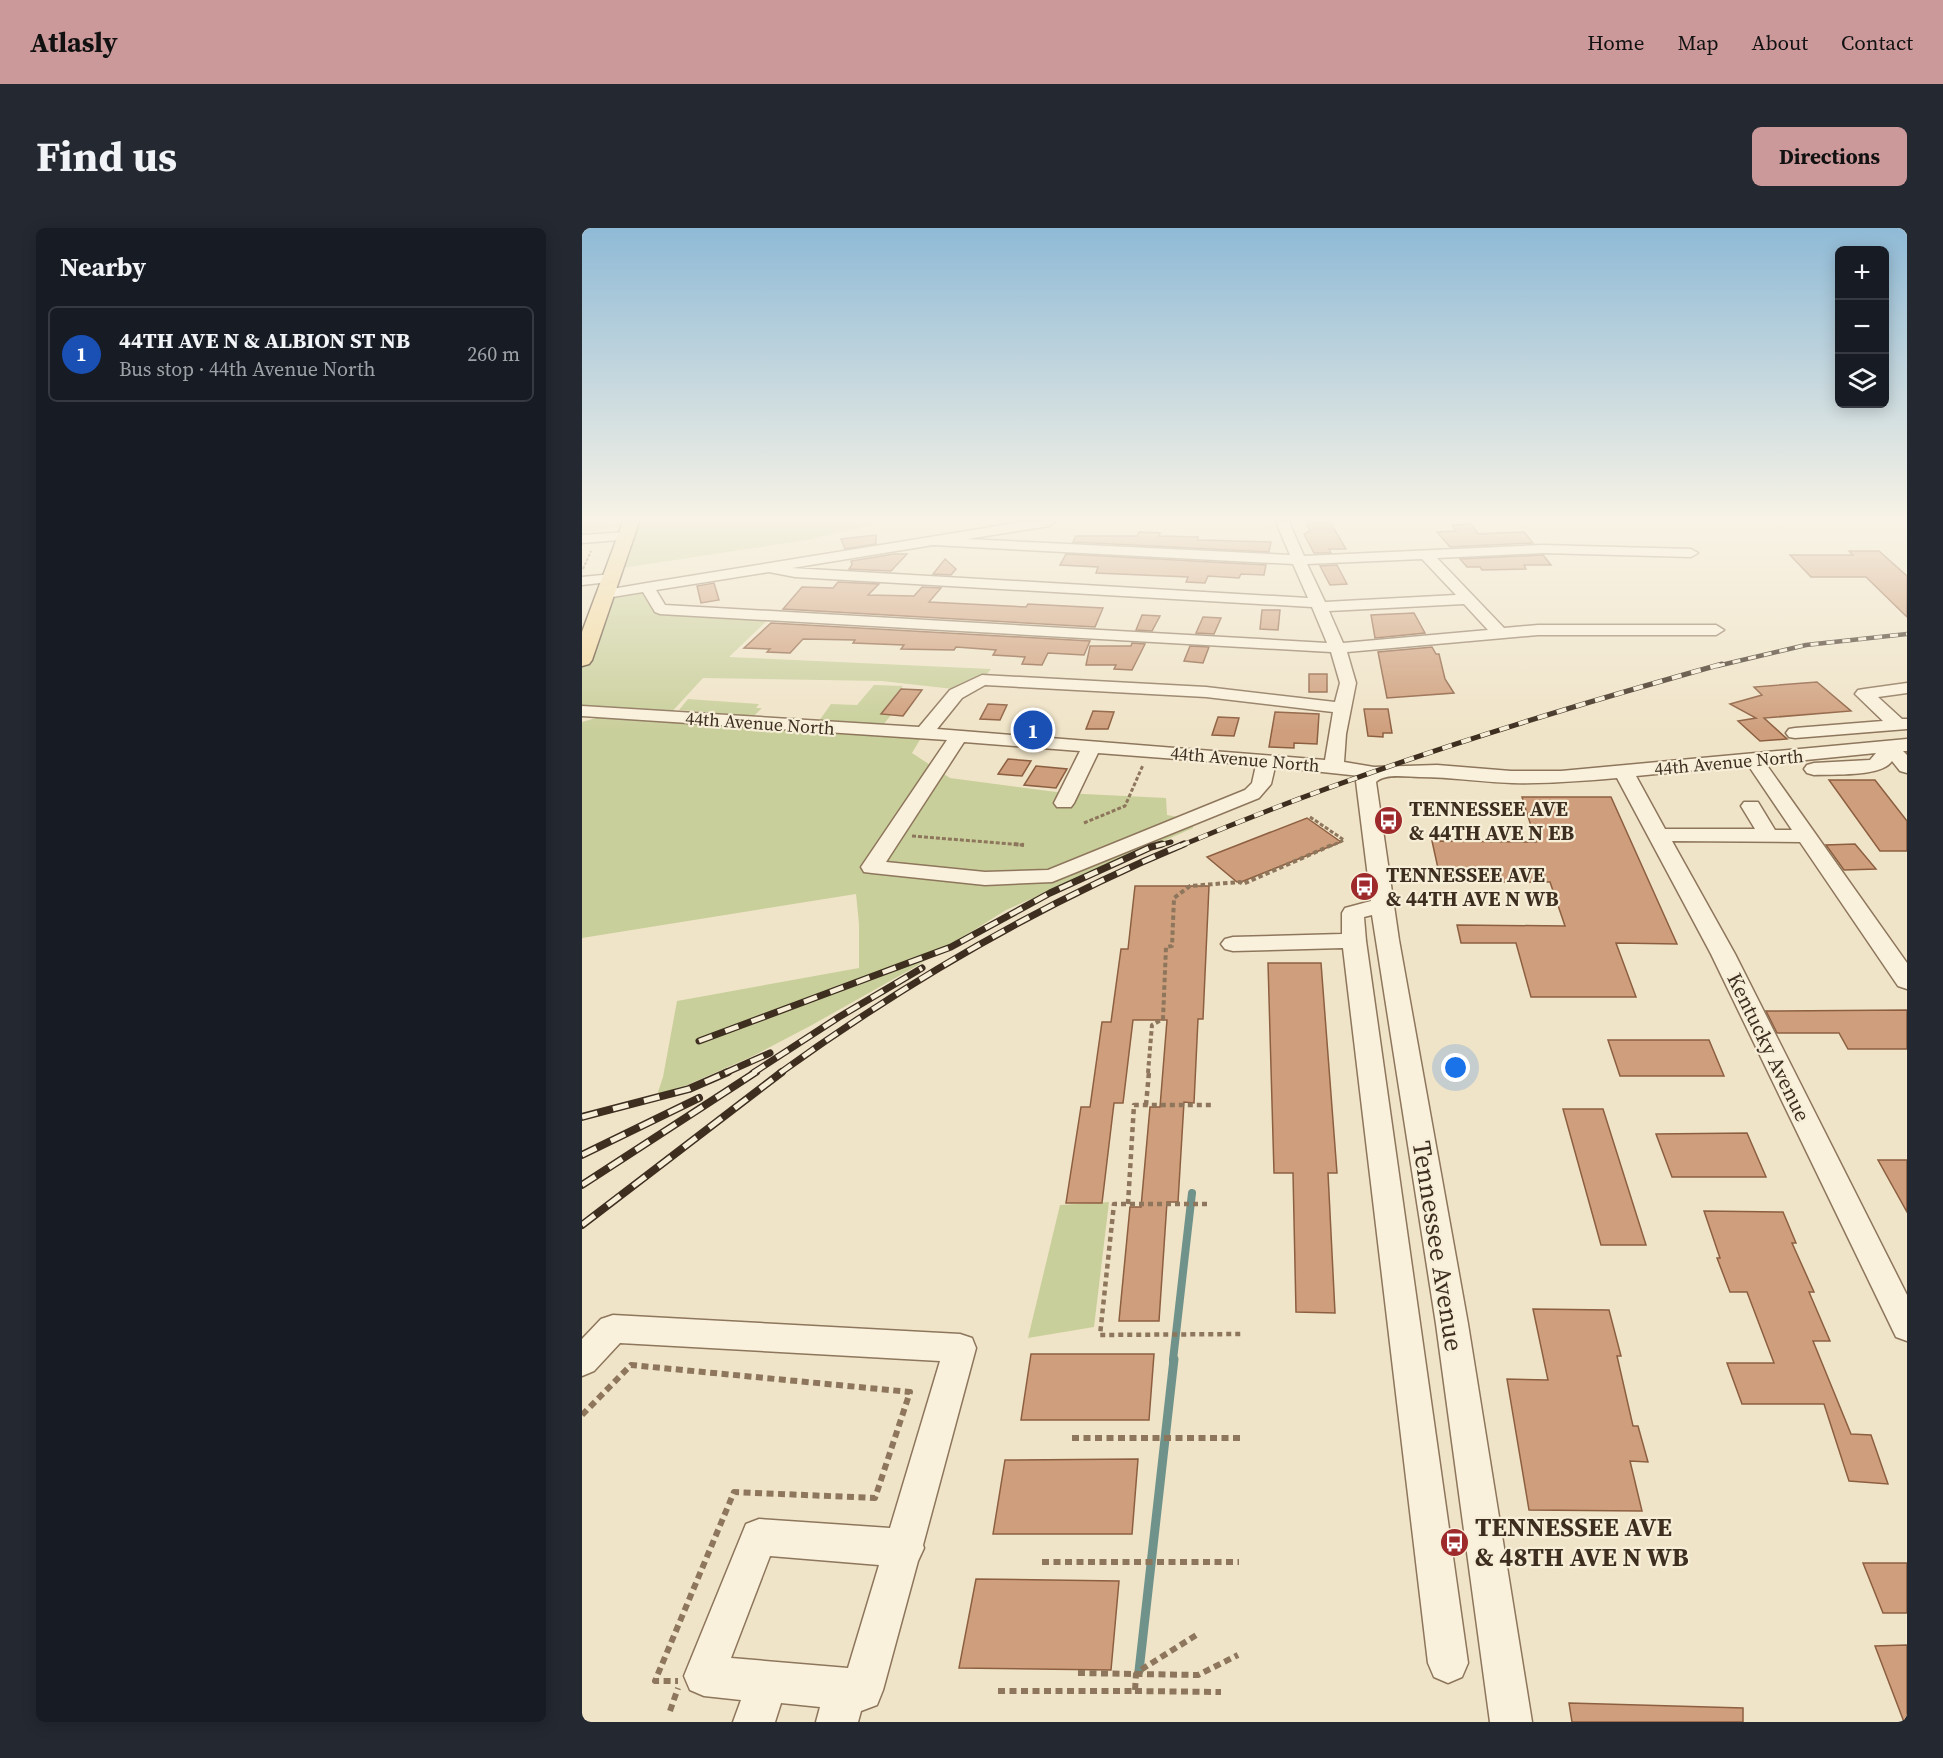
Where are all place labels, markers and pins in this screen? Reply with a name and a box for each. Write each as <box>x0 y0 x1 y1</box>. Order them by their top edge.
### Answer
pin: 1 <box>1014 708 1052 752</box>
place label: TENNESSEE AVE & 44TH AVE N EB <box>1409 794 1574 847</box>
bus stop icon: TENNESSEE AVE & 44TH AVE N EB <box>1372 804 1404 836</box>
place label: TENNESSEE AVE & 44TH AVE N WB <box>1386 860 1559 913</box>
bus stop icon: TENNESSEE AVE & 44TH AVE N WB <box>1349 870 1381 902</box>
place label: TENNESSEE AVE & 48TH AVE N WB <box>1475 1509 1689 1575</box>
bus stop icon: TENNESSEE AVE & 48TH AVE N WB <box>1438 1526 1470 1558</box>

